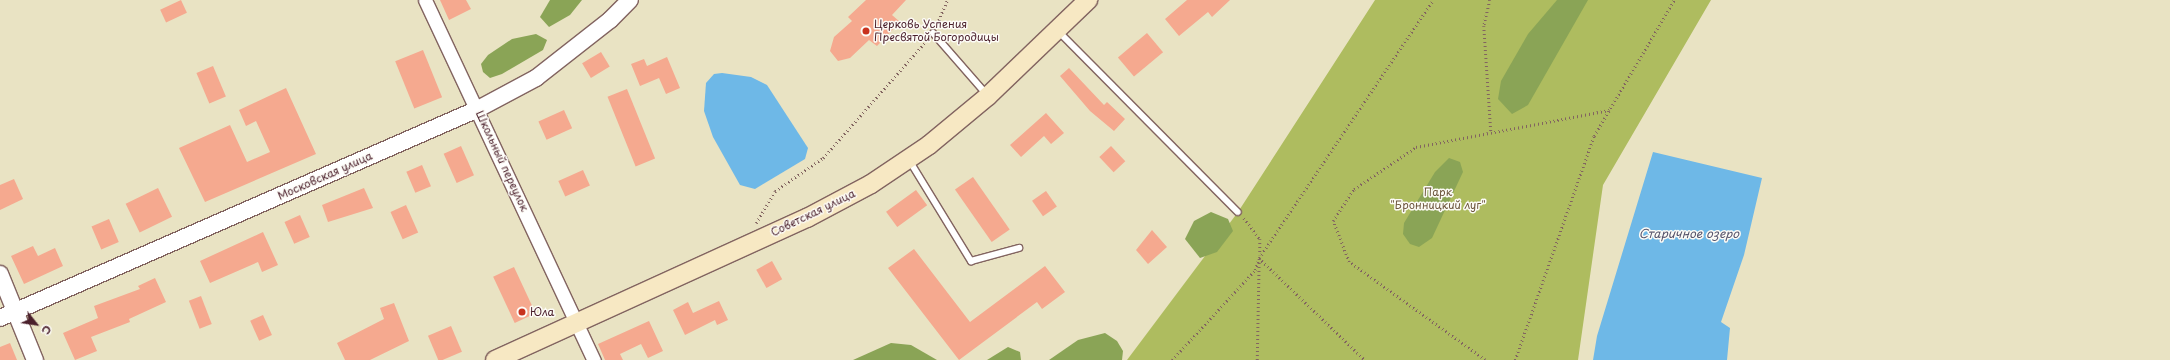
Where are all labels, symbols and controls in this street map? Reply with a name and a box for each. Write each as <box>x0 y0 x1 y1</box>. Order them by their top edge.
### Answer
place label: Церковь Успения Пресвятой Богородицы <box>874 18 999 44</box>
marker: Церковь Успения Пресвятой Богородицы <box>861 26 871 36</box>
street label: Школьный переулок <box>473 108 531 214</box>
street label: Московская улица <box>275 149 375 203</box>
park label: Парк "Бронницкий луг" <box>1390 186 1486 212</box>
street label: Советская улица <box>768 187 858 239</box>
water label: Старичное озеро <box>1639 227 1739 241</box>
north arrow <box>16 304 56 344</box>
place label: Юла <box>530 305 554 319</box>
marker: Юла <box>517 307 527 317</box>
text: С <box>37 322 56 338</box>

